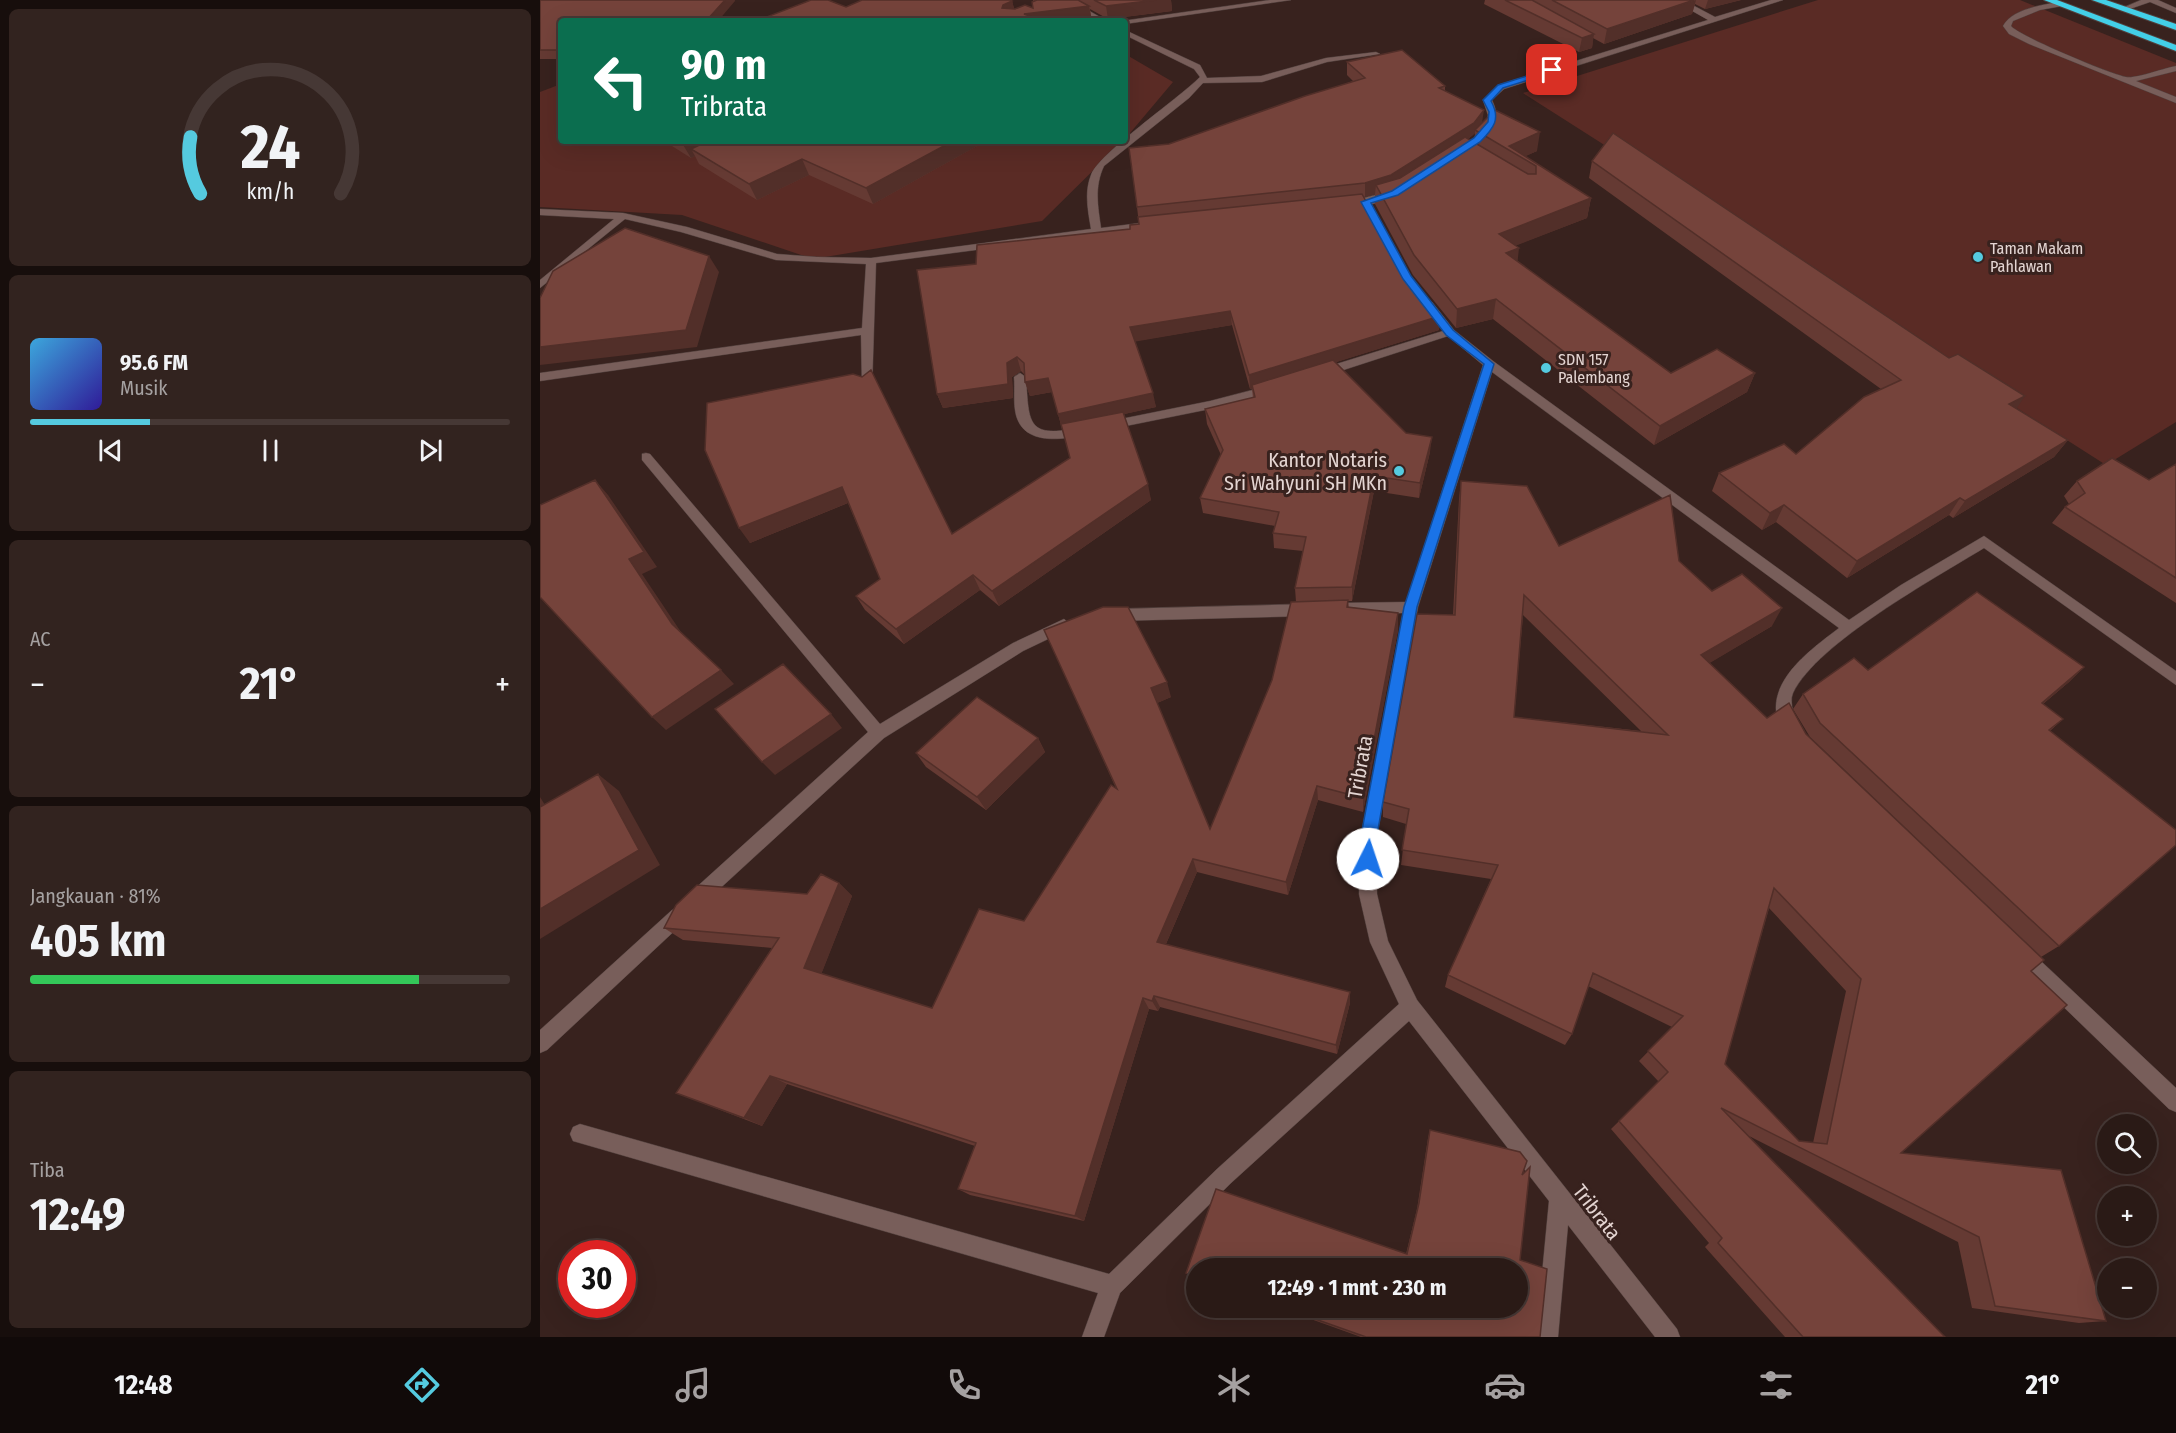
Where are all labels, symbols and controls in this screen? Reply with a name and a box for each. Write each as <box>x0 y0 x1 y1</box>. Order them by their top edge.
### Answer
text: 90 m <box>681 40 766 90</box>
icon: left <box>582 42 660 120</box>
pin <box>1526 44 1577 95</box>
icon: arrive <box>1535 53 1568 86</box>
text: Tribrata <box>681 91 767 123</box>
text: 24 <box>239 110 300 185</box>
text: km/h <box>246 180 294 206</box>
place label: Taman Makam Pahlawan <box>1990 239 2083 276</box>
marker: Taman Makam Pahlawan <box>1971 250 1985 264</box>
text: 95.6 FM <box>120 349 188 376</box>
place label: SDN 157 Palembang <box>1558 350 1630 387</box>
marker: SDN 157 Palembang <box>1539 361 1553 375</box>
text: Musik <box>120 376 168 400</box>
icon: previous <box>94 434 127 467</box>
icon: pause <box>254 434 287 467</box>
icon: next <box>414 434 447 467</box>
place label: Kantor Notaris Sri Wahyuni SH MKn <box>1224 448 1387 495</box>
marker: Kantor Notaris Sri Wahyuni SH MKn <box>1392 464 1406 478</box>
text: AC <box>30 627 50 651</box>
text: 21° <box>240 657 300 711</box>
text: − <box>30 665 45 705</box>
text: + <box>495 665 510 705</box>
street label: Tribrata <box>1343 734 1377 800</box>
position arrow <box>1336 827 1400 891</box>
text: Jangkauan · 81% <box>30 884 161 908</box>
text: 405 km <box>30 914 166 968</box>
map controls <box>2097 1114 2157 1318</box>
button: search <box>2097 1114 2157 1174</box>
text: Tiba <box>30 1158 65 1182</box>
street label: Tribrata <box>1568 1180 1626 1244</box>
button: + <box>2097 1186 2157 1246</box>
text: 12:49 <box>30 1188 126 1242</box>
speed limit sign: 30 <box>558 1240 636 1318</box>
button: − <box>2097 1258 2157 1318</box>
text: 12:49 · 1 mnt · 230 m <box>1268 1274 1447 1301</box>
icon: directions <box>401 1364 443 1406</box>
icon: music <box>672 1364 714 1406</box>
icon: phone <box>943 1364 985 1406</box>
icon: climate <box>1213 1364 1255 1406</box>
icon: car <box>1484 1364 1526 1406</box>
icon: filters <box>1755 1364 1797 1406</box>
text: 12:48 <box>114 1369 172 1401</box>
text: 21° <box>2026 1369 2062 1401</box>

